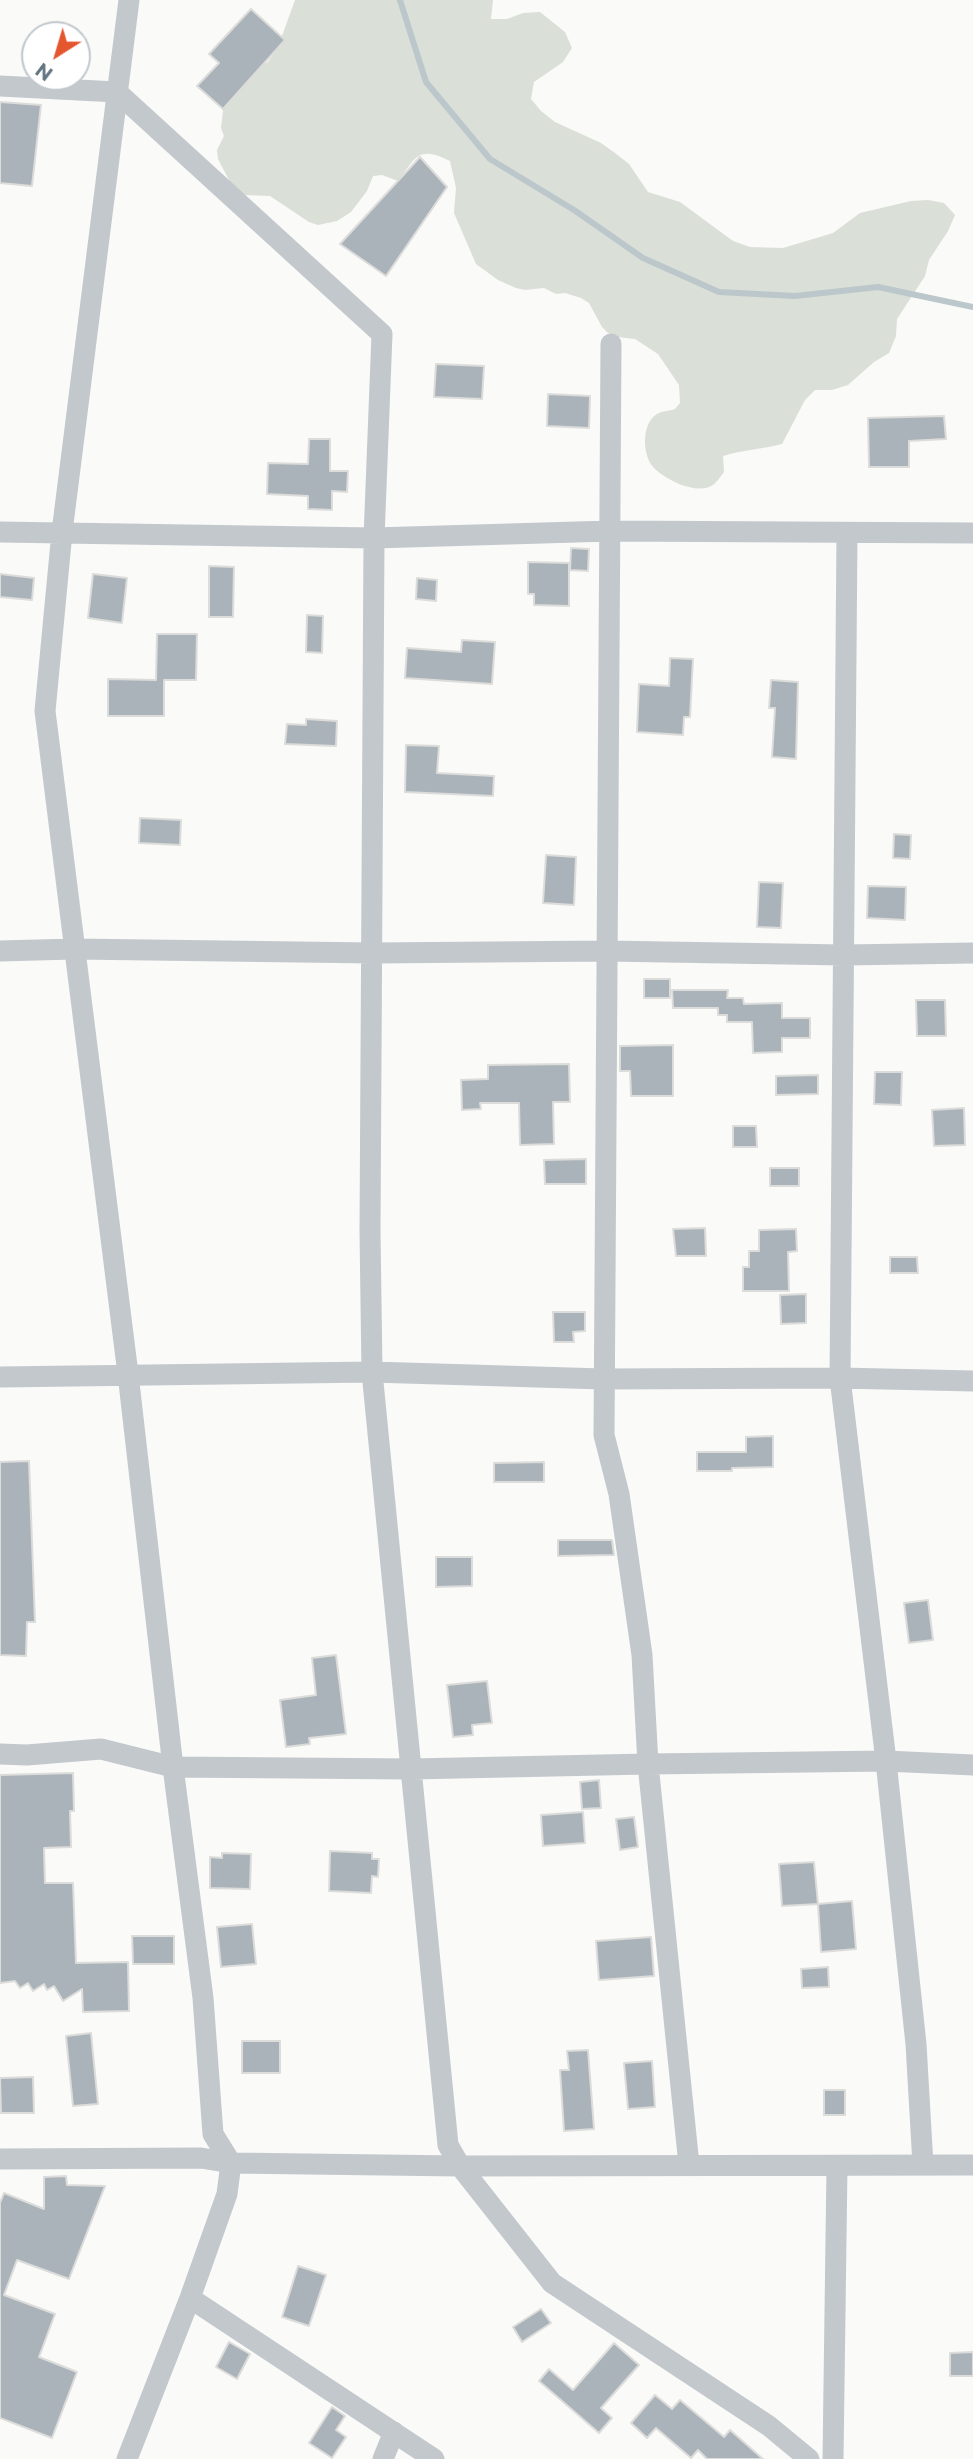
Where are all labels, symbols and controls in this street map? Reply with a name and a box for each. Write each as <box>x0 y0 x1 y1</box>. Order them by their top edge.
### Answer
north arrow <box>21 21 91 91</box>
text: N <box>31 58 57 85</box>

